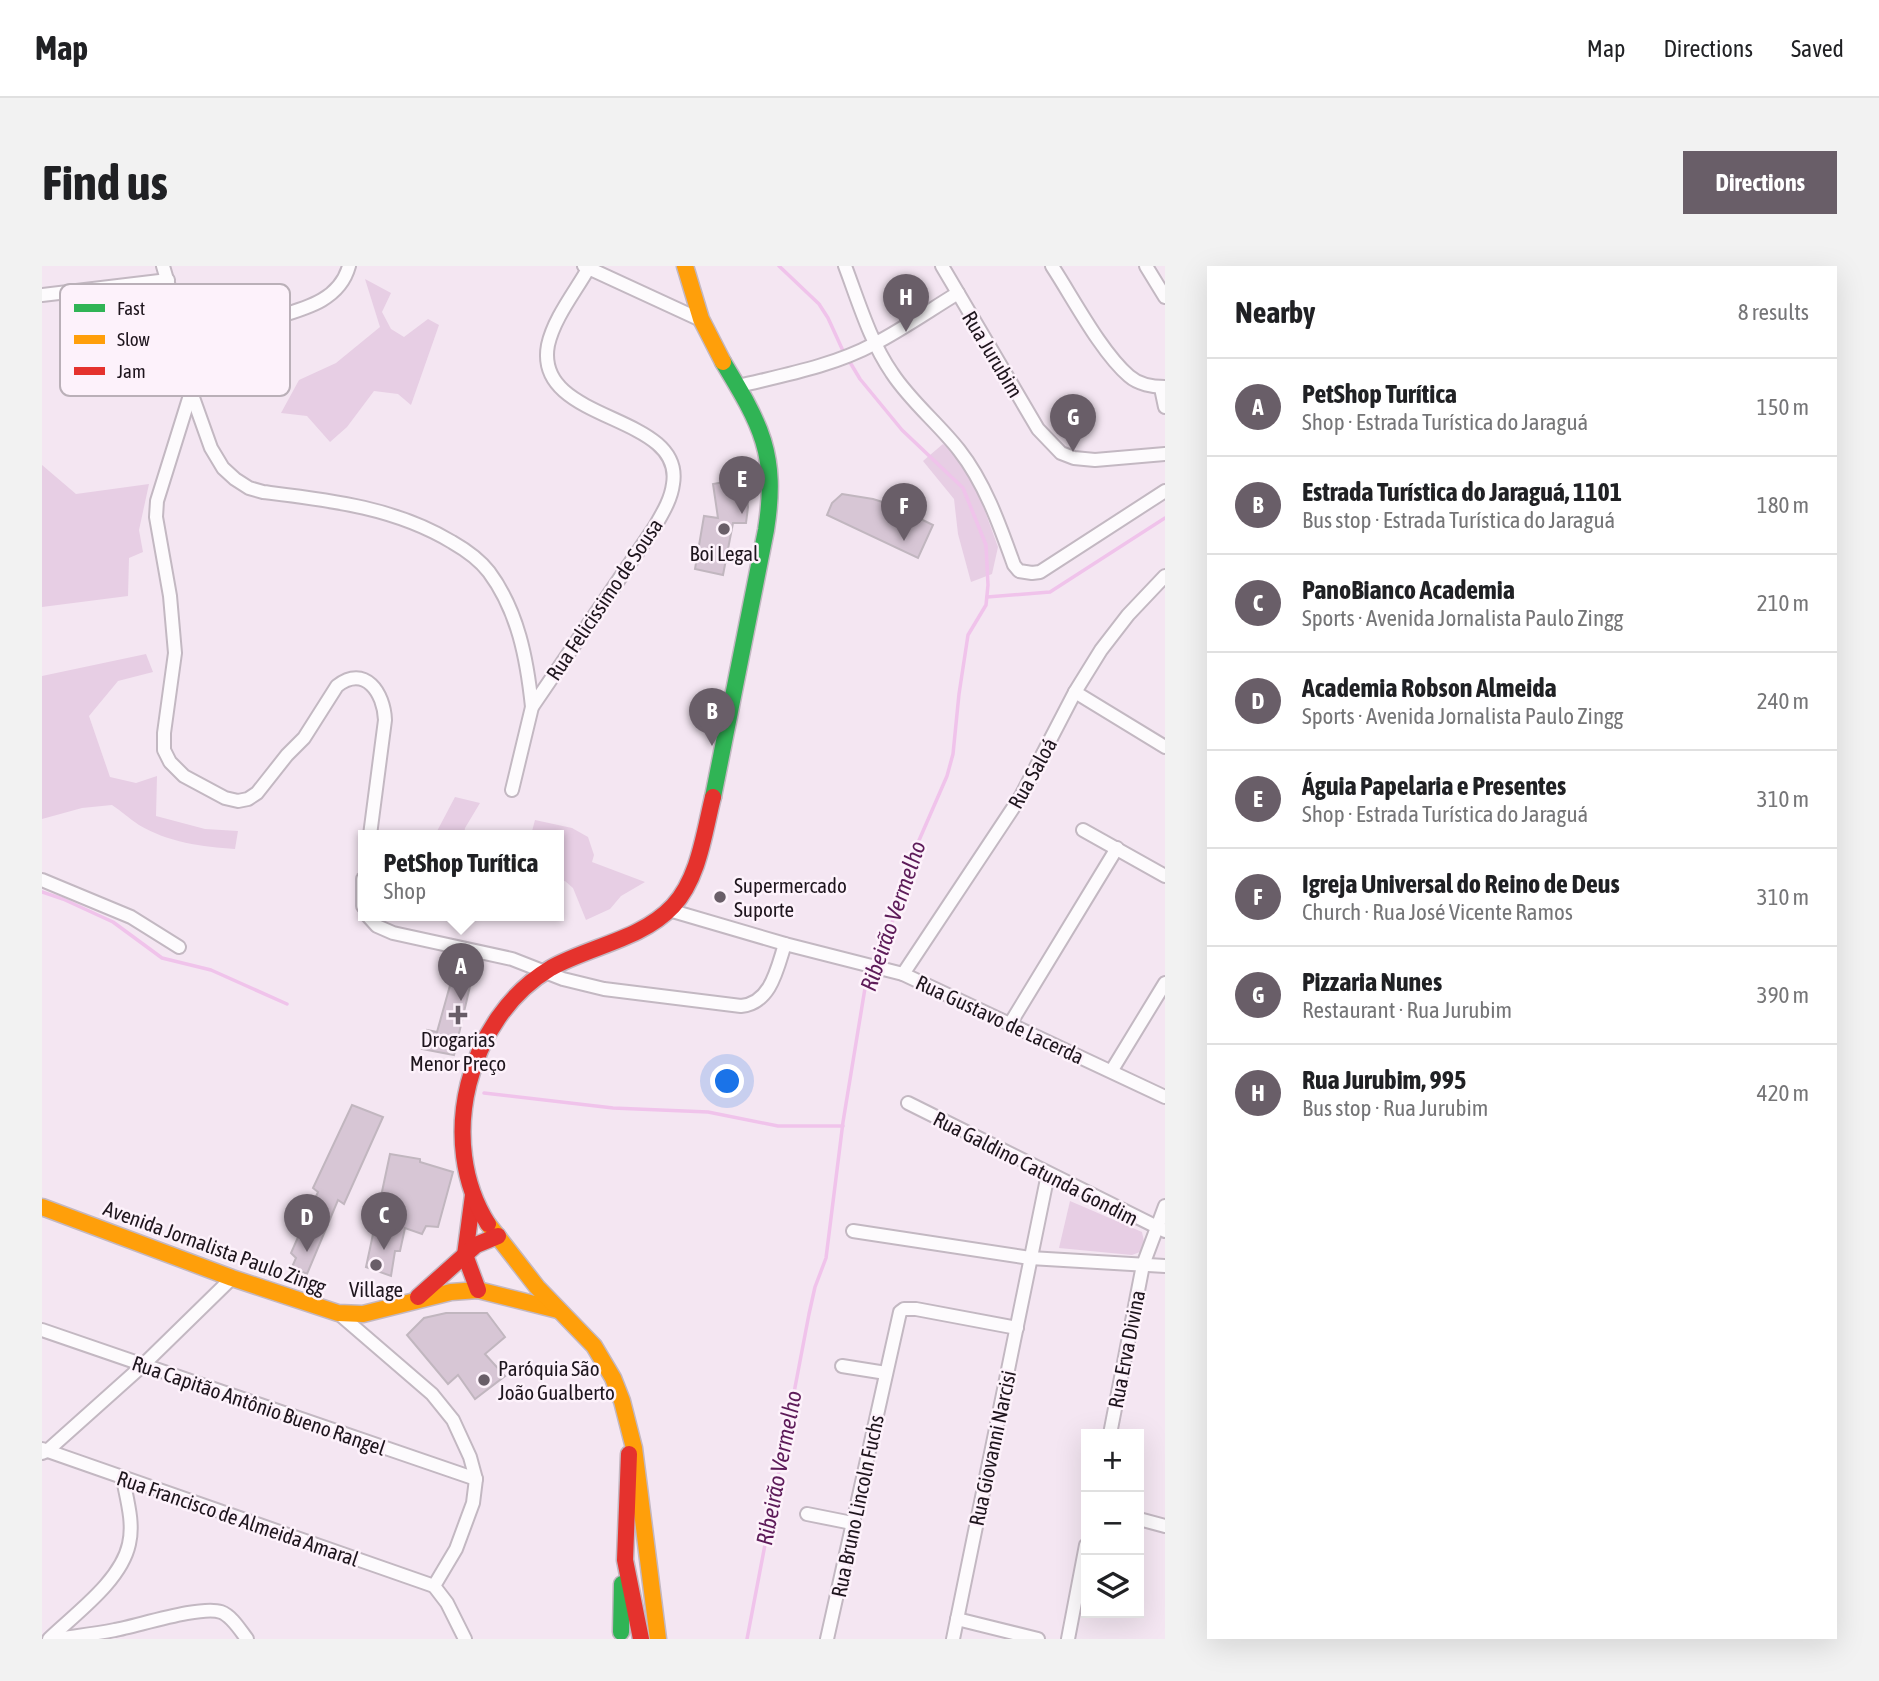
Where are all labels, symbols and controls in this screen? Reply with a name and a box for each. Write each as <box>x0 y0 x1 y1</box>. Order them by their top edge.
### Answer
text: Map <box>35 29 88 67</box>
text: Map <box>1587 35 1625 62</box>
text: Directions <box>1663 35 1753 62</box>
text: Saved <box>1791 35 1844 62</box>
button: Directions <box>1683 151 1837 214</box>
text: Find us <box>42 154 168 210</box>
pin: H <box>883 274 929 332</box>
legend <box>60 284 290 396</box>
text: Nearby <box>1235 295 1315 329</box>
text: Fast <box>117 297 145 319</box>
text: 8 results <box>1738 299 1809 325</box>
street label: Rua Jurubim <box>958 307 1028 401</box>
text: Slow <box>117 328 151 350</box>
text: Jam <box>117 360 146 382</box>
text: PetShop Turítica <box>1302 379 1457 409</box>
pin: G <box>1050 394 1096 452</box>
text: A <box>1252 394 1264 420</box>
text: 150 m <box>1757 394 1809 420</box>
text: Shop · Estrada Turística do Jaraguá <box>1302 409 1588 435</box>
pin: E <box>719 456 765 514</box>
text: Estrada Turística do Jaraguá, 1101 <box>1302 477 1622 507</box>
pin: F <box>881 483 927 541</box>
text: B <box>1253 492 1263 518</box>
text: 180 m <box>1757 492 1809 518</box>
text: Bus stop · Estrada Turística do Jaraguá <box>1302 507 1615 533</box>
street label: Rua Felicissimo de Sousa <box>541 514 667 684</box>
marker: Boi Legal <box>716 521 732 537</box>
place label: Boi Legal <box>689 541 759 565</box>
text: PanoBianco Academia <box>1302 575 1515 605</box>
text: C <box>1253 590 1263 616</box>
text: 210 m <box>1757 590 1809 616</box>
text: Sports · Avenida Jornalista Paulo Zingg <box>1302 605 1623 631</box>
text: Academia Robson Almeida <box>1302 673 1557 703</box>
pin: B <box>689 688 735 746</box>
text: D <box>1252 688 1264 714</box>
text: 240 m <box>1757 688 1809 714</box>
text: Sports · Avenida Jornalista Paulo Zingg <box>1302 703 1623 729</box>
street label: Rua Saloá <box>1003 734 1061 812</box>
text: Águia Papelaria e Presentes <box>1302 771 1566 801</box>
text: E <box>1253 786 1263 812</box>
text: 310 m <box>1757 786 1809 812</box>
text: Shop · Estrada Turística do Jaraguá <box>1302 801 1588 827</box>
popup <box>358 830 564 921</box>
water label: Ribeirão Vermelho <box>855 838 931 994</box>
text: PetShop Turítica <box>384 848 538 878</box>
text: Igreja Universal do Reino de Deus <box>1302 869 1620 899</box>
place label: Supermercado Suporte <box>734 873 847 921</box>
text: Shop <box>384 878 426 904</box>
text: F <box>1253 884 1263 910</box>
text: 310 m <box>1757 884 1809 910</box>
marker: Supermercado Suporte <box>712 889 728 905</box>
text: Church · Rua José Vicente Ramos <box>1302 899 1573 925</box>
pin: A <box>438 943 484 1001</box>
text: Pizzaria Nunes <box>1302 967 1442 997</box>
street label: Rua Gustavo de Lacerda <box>912 970 1088 1068</box>
text: G <box>1252 982 1264 1008</box>
text: 390 m <box>1757 982 1809 1008</box>
text: Restaurant · Rua Jurubim <box>1302 997 1512 1023</box>
marker: Drogarias Menor Preço <box>450 1007 466 1023</box>
place label: Drogarias Menor Preço <box>410 1027 506 1075</box>
your location <box>710 1064 744 1098</box>
text: Rua Jurubim, 995 <box>1302 1065 1466 1095</box>
text: H <box>1251 1080 1265 1106</box>
text: 420 m <box>1757 1080 1809 1106</box>
text: Bus stop · Rua Jurubim <box>1302 1095 1488 1121</box>
street label: Rua Galdino Catunda Gondim <box>930 1106 1142 1230</box>
pin: C <box>361 1192 407 1250</box>
pin: D <box>284 1194 330 1252</box>
street label: Avenida Jornalista Paulo Zingg <box>100 1196 330 1298</box>
marker: Village <box>368 1257 384 1273</box>
place label: Village <box>349 1277 403 1301</box>
street label: Rua Erva Divina <box>1103 1288 1149 1410</box>
street label: Rua Capitão Antônio Bueno Rangel <box>129 1350 389 1460</box>
place label: Paróquia São João Gualberto <box>498 1356 615 1404</box>
street label: Rua Giovanni Narcisi <box>964 1368 1020 1528</box>
marker: Paróquia São João Gualberto <box>476 1372 492 1388</box>
water label: Ribeirão Vermelho <box>751 1388 807 1548</box>
street label: Rua Bruno Lincoln Fuchs <box>826 1413 888 1599</box>
map controls <box>1081 1429 1144 1618</box>
button: + <box>1081 1429 1144 1492</box>
street label: Rua Francisco de Almeida Amaral <box>114 1465 362 1571</box>
button: − <box>1081 1492 1144 1555</box>
button: layers <box>1081 1555 1144 1618</box>

